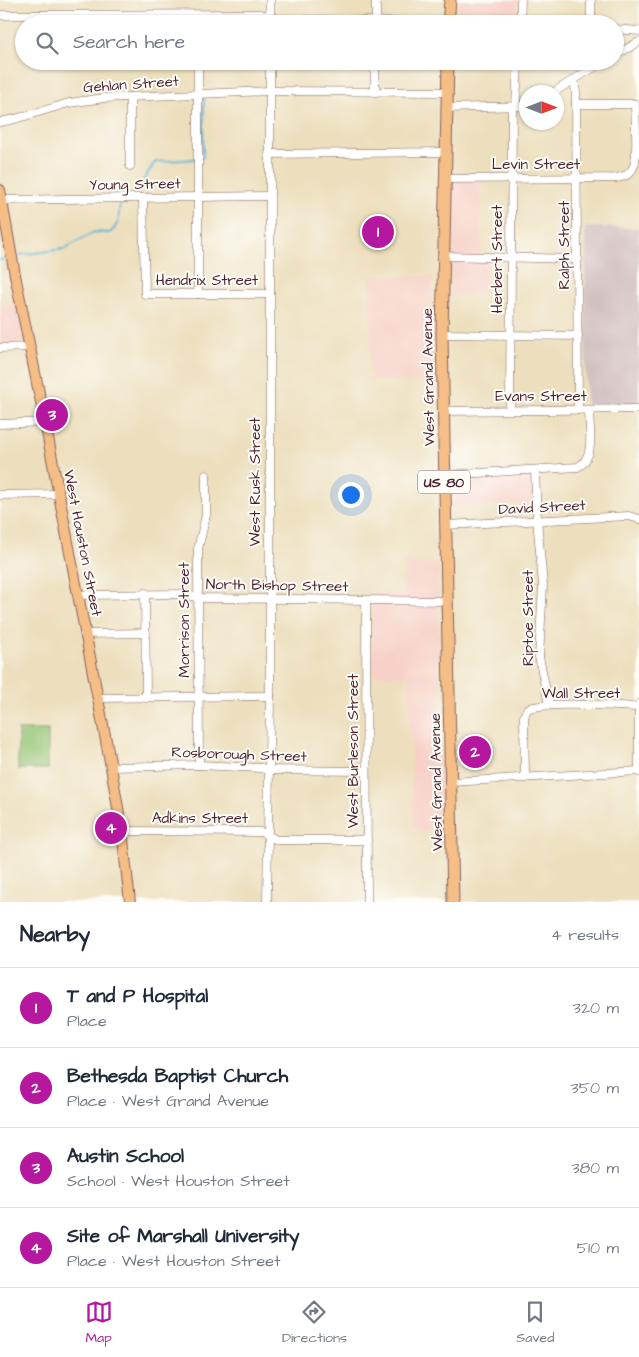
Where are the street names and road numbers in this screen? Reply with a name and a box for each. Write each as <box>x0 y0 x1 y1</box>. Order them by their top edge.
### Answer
street label: Gehlan Street <box>83 71 180 98</box>
street label: Levin Street <box>492 154 580 175</box>
street label: Young Street <box>89 173 181 197</box>
street label: Ralph Street <box>554 201 575 289</box>
street label: Herbert Street <box>487 205 508 313</box>
street label: Hendrix Street <box>156 270 258 291</box>
street label: West Grand Avenue <box>417 308 440 446</box>
street label: Evans Street <box>495 386 587 407</box>
street label: West Rusk Street <box>245 417 266 547</box>
street label: West Houston Street <box>58 468 107 618</box>
road number: US 80 <box>418 471 470 494</box>
street label: David Street <box>498 495 586 520</box>
street label: Morrison Street <box>174 562 195 678</box>
street label: Riptoe Street <box>518 570 539 666</box>
street label: North Bishop Street <box>206 574 348 597</box>
street label: West Burleson Street <box>343 674 364 828</box>
street label: Wall Street <box>542 683 620 704</box>
street label: West Grand Avenue <box>425 713 448 851</box>
street label: Rosborough Street <box>171 742 307 768</box>
street label: Adkins Street <box>152 808 248 829</box>

